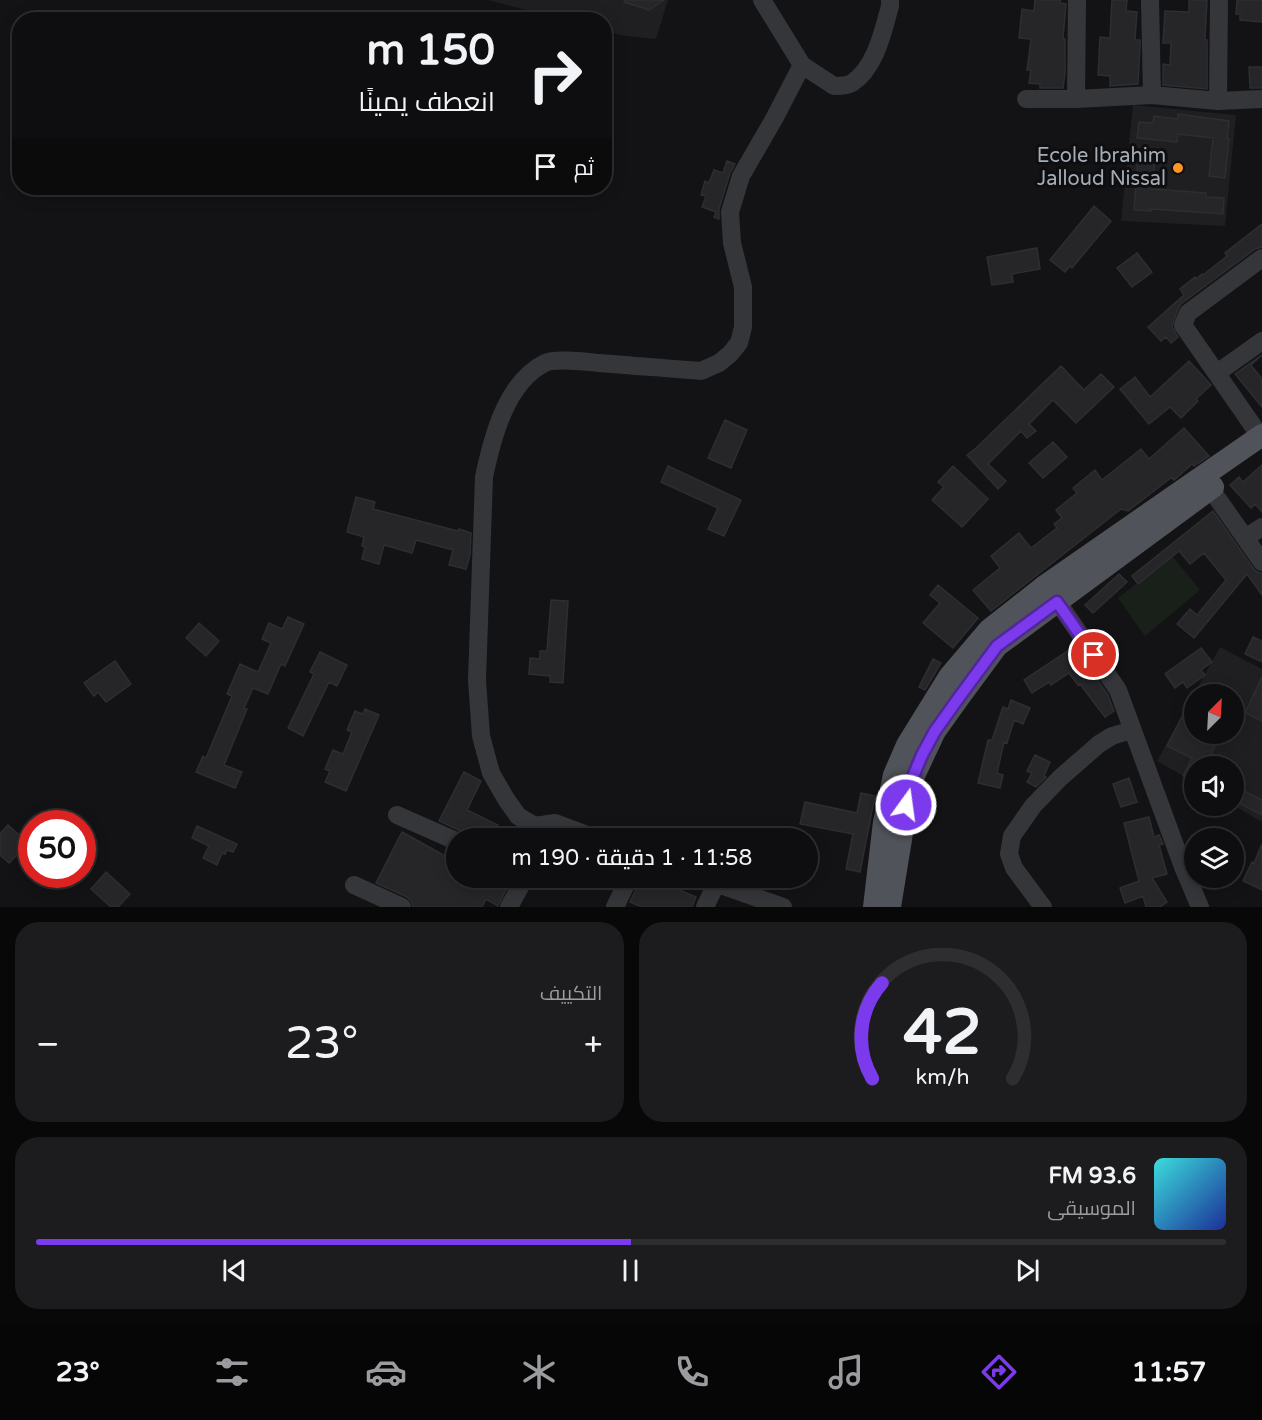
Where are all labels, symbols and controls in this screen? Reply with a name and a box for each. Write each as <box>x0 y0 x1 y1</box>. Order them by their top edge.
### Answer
text: 150 m <box>366 25 495 76</box>
icon: right <box>516 36 594 114</box>
text: انعطف يمينًا <box>358 86 495 119</box>
place label: Ecole Ibrahim Jalloud Nissal <box>1037 144 1166 191</box>
icon: arrive <box>529 150 562 183</box>
text: ثم <box>574 155 594 181</box>
marker: Ecole Ibrahim Jalloud Nissal <box>1171 161 1185 175</box>
pin <box>1068 629 1119 680</box>
icon: arrive <box>1077 638 1110 671</box>
north arrow <box>1184 684 1244 744</box>
map controls <box>1184 684 1244 888</box>
button: sound <box>1184 756 1244 816</box>
position arrow <box>874 773 938 837</box>
speed limit sign: 50 <box>18 810 96 888</box>
button: layers <box>1184 828 1244 888</box>
text: 11:58 · 1 دقيقة · 190 m <box>512 845 752 871</box>
text: التكييف <box>540 982 603 1006</box>
text: 42 <box>904 996 982 1071</box>
text: 23° <box>285 1017 358 1071</box>
text: − <box>36 1025 60 1064</box>
text: + <box>584 1025 602 1064</box>
text: km/h <box>916 1064 970 1090</box>
text: 93.6 FM <box>1048 1163 1136 1189</box>
text: الموسيقى <box>1047 1197 1136 1221</box>
icon: previous <box>218 1254 251 1287</box>
icon: pause <box>614 1254 647 1287</box>
icon: next <box>1011 1254 1044 1287</box>
icon: filters <box>211 1351 253 1393</box>
icon: car <box>365 1351 407 1393</box>
icon: climate <box>518 1351 560 1393</box>
icon: phone <box>671 1351 713 1393</box>
icon: music <box>825 1351 867 1393</box>
icon: directions <box>978 1351 1020 1393</box>
text: 23° <box>56 1356 100 1389</box>
text: 11:57 <box>1131 1356 1206 1389</box>

